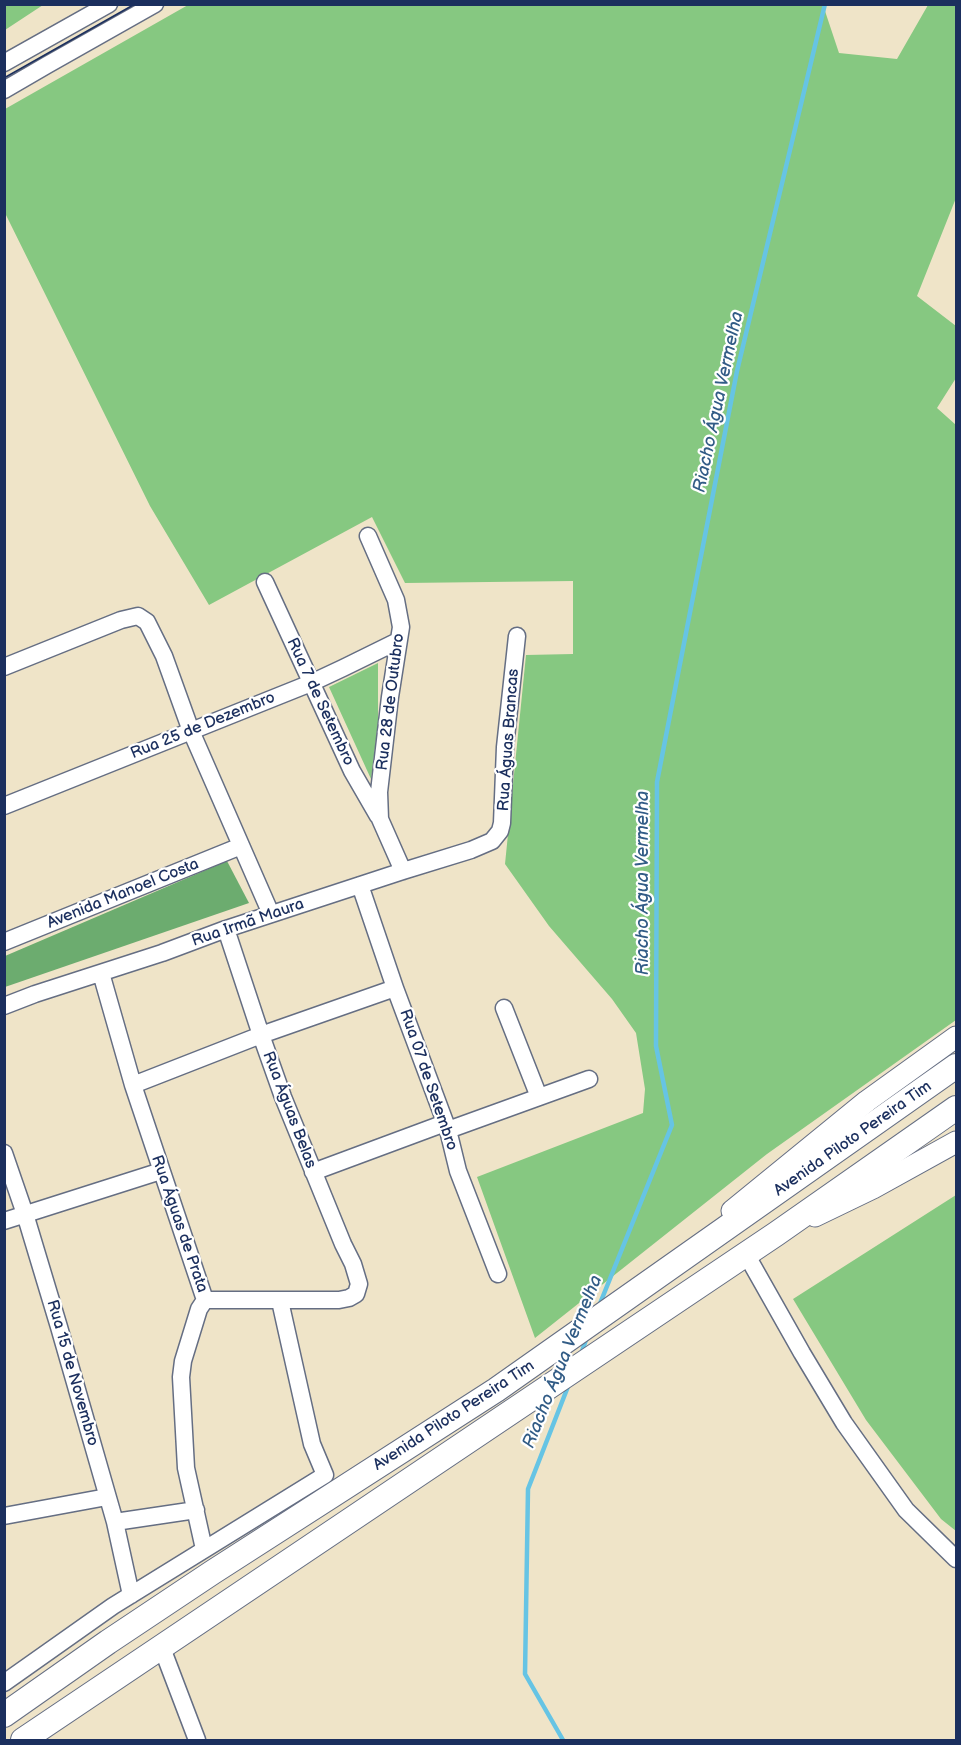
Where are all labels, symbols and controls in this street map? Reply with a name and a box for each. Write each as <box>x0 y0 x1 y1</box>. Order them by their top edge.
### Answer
water label: Riacho Água Vermelha <box>689 310 749 494</box>
street label: Rua 28 de Outubro <box>373 632 409 772</box>
street label: Rua 7 de Setembro <box>282 635 358 769</box>
street label: Rua Águas Brancas <box>494 668 524 812</box>
street label: Rua 25 de Dezembro <box>128 688 278 764</box>
water label: Riacho Água Vermelha <box>632 791 654 975</box>
street label: Avenida Manoel Costa <box>44 855 202 933</box>
street label: Rua Irmã Maura <box>189 895 307 951</box>
street label: Rua 07 de Setembro <box>395 1007 461 1153</box>
street label: Rua Águas Belas <box>258 1049 320 1171</box>
street label: Avenida Piloto Pereira Tim <box>770 1077 936 1201</box>
street label: Rua Águas de Prata <box>147 1153 211 1295</box>
water label: Riacho Água Vermelha <box>518 1272 608 1452</box>
street label: Rua 15 de Novembro <box>42 1298 102 1448</box>
street label: Avenida Piloto Pereira Tim <box>370 1357 538 1475</box>

